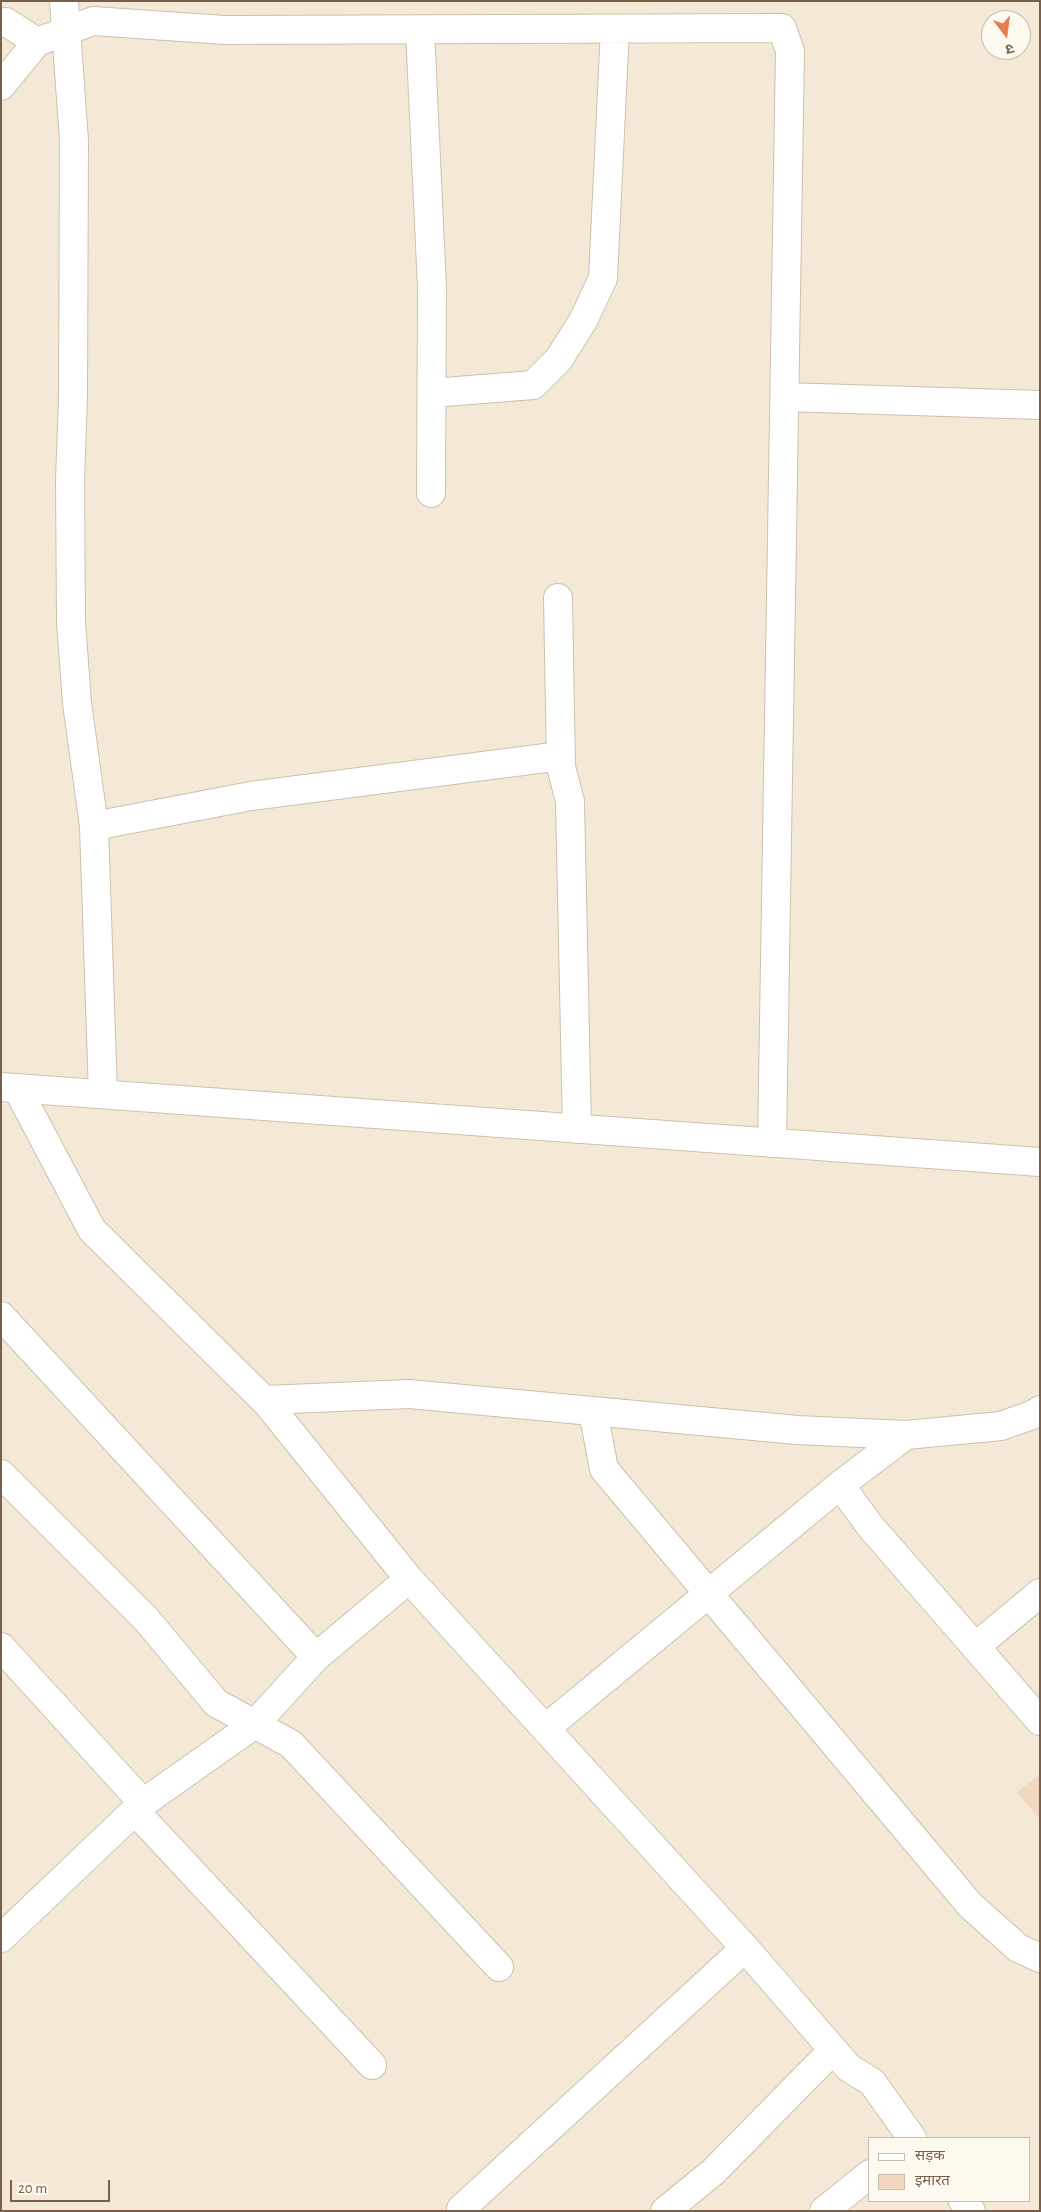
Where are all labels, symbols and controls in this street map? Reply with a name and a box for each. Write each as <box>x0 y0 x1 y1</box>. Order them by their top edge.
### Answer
north arrow <box>981 10 1031 60</box>
text: उ <box>1004 41 1015 56</box>
legend <box>868 2137 1031 2202</box>
text: सड़क <box>915 2148 945 2163</box>
scale bar <box>12 2170 112 2202</box>
text: इमारत <box>915 2173 950 2188</box>
text: 20 m <box>18 2181 47 2196</box>

